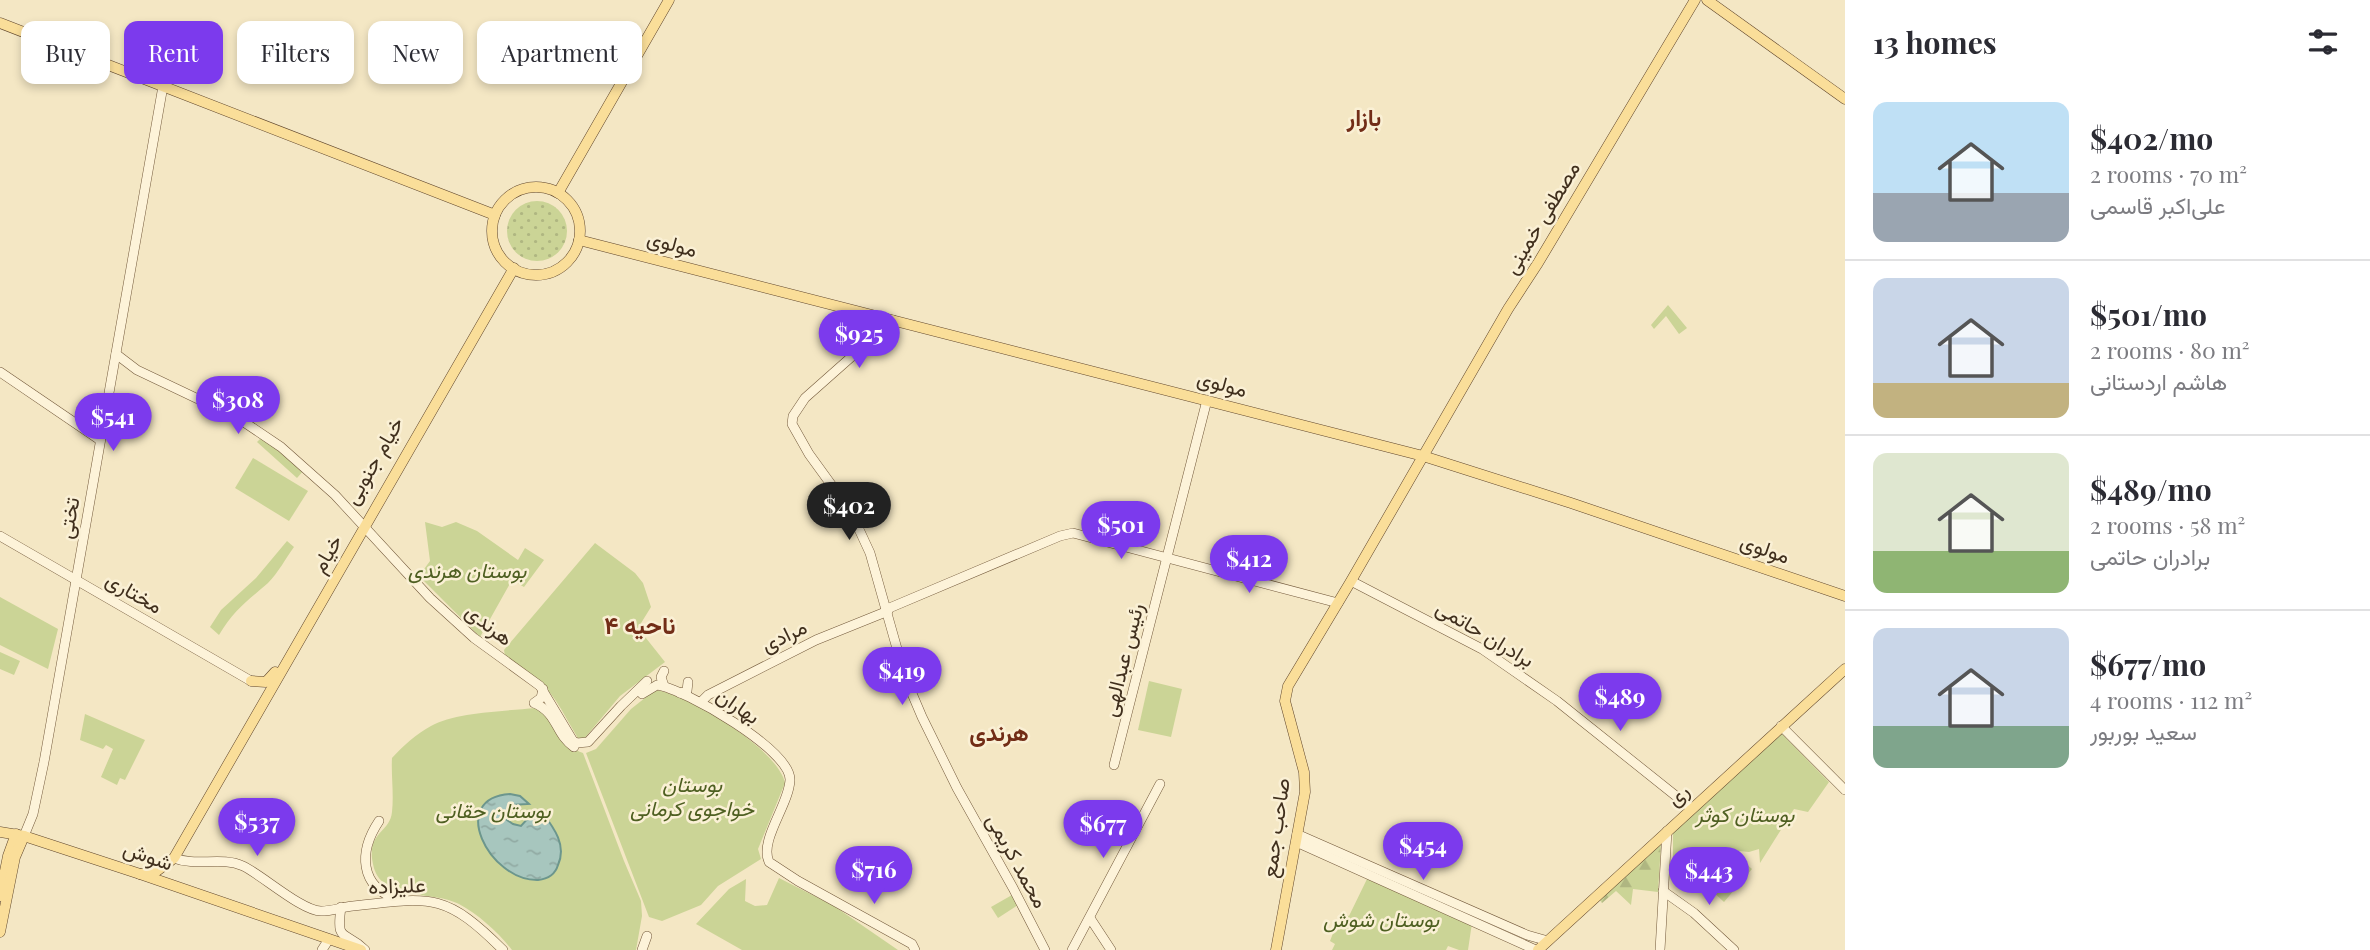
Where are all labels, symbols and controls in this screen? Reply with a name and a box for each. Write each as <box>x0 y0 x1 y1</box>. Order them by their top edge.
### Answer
chip: Buy <box>21 21 110 84</box>
chip: Rent <box>124 21 223 84</box>
chip: Filters <box>237 21 354 84</box>
chip: New <box>368 21 463 84</box>
chip: Apartment <box>477 21 642 84</box>
text: 13 homes <box>1873 22 1997 62</box>
icon: filters <box>2304 23 2342 61</box>
district label: بازار <box>1346 101 1381 133</box>
text: $402/mo <box>2090 118 2213 158</box>
icon: home <box>1929 130 2013 214</box>
street label: مصطفی خمینی <box>1496 155 1585 279</box>
text: 2 rooms · 70 m² <box>2090 158 2247 189</box>
text: علی‌اکبر قاسمی <box>2090 189 2225 220</box>
street label: مولوی <box>644 222 701 263</box>
text: $501/mo <box>2090 294 2207 334</box>
icon: home <box>1929 306 2013 390</box>
pin: $925 <box>818 310 900 370</box>
text: $925 <box>835 317 883 348</box>
text: 2 rooms · 80 m² <box>2090 334 2250 365</box>
street label: مولوی <box>1194 362 1251 403</box>
text: هاشم اردستانی <box>2090 365 2227 396</box>
pin: $308 <box>197 376 279 436</box>
text: $308 <box>212 383 264 414</box>
pin: $541 <box>72 393 154 453</box>
text: $541 <box>91 400 135 431</box>
street label: خیام جنوبی <box>336 411 410 510</box>
text: $489/mo <box>2090 469 2212 509</box>
icon: home <box>1929 481 2013 565</box>
pin: $402 <box>808 482 890 542</box>
text: $402 <box>823 489 875 520</box>
street label: تختی <box>50 495 84 541</box>
pin: $501 <box>1080 502 1162 561</box>
text: $501 <box>1097 508 1145 539</box>
text: 2 rooms · 58 m² <box>2090 509 2245 540</box>
street label: مولوی <box>1737 526 1794 570</box>
street label: خیام <box>303 529 349 578</box>
pin: $412 <box>1208 536 1290 595</box>
text: برادران حاتمی <box>2090 540 2210 571</box>
text: $412 <box>1226 542 1272 573</box>
park label: بوستان هرندی <box>408 555 527 584</box>
street label: مختاری <box>101 564 168 620</box>
street label: برادران حاتمی <box>1431 592 1540 673</box>
street label: هرندی <box>460 596 520 652</box>
street label: رئیس عبدالهی <box>1093 600 1150 720</box>
district label: ناحیه ۴ <box>604 608 676 640</box>
street label: مرادی <box>756 611 811 658</box>
text: $677/mo <box>2090 644 2206 684</box>
pin: $419 <box>861 648 943 707</box>
text: $419 <box>879 654 925 685</box>
icon: home <box>1929 656 2013 740</box>
pin: $489 <box>1579 674 1661 733</box>
street label: بهاران <box>711 680 766 730</box>
text: $489 <box>1595 680 1645 711</box>
text: 4 rooms · 112 m² <box>2090 684 2252 715</box>
text: سعید بوربور <box>2090 715 2197 746</box>
district label: هرندی <box>969 716 1029 748</box>
park label: بوستان خواجوی کرمانی <box>630 769 755 822</box>
street label: صاحب جمع <box>1253 776 1297 880</box>
street label: ری <box>1659 776 1695 812</box>
park label: بوستان حقانی <box>436 795 551 824</box>
pin: $537 <box>216 798 298 858</box>
park label: بوستان کوثر <box>1694 799 1795 828</box>
pin: $677 <box>1062 800 1144 860</box>
text: $537 <box>234 805 280 836</box>
text: $677 <box>1079 807 1127 838</box>
street label: محمد کریمی <box>980 808 1056 913</box>
pin: $454 <box>1382 822 1464 882</box>
text: $454 <box>1399 829 1447 860</box>
street label: شوش <box>120 833 177 877</box>
pin: $716 <box>833 846 915 906</box>
pin: $443 <box>1668 848 1750 907</box>
text: $716 <box>851 853 897 884</box>
text: $443 <box>1685 854 1733 885</box>
street label: علیزاده <box>368 869 426 900</box>
park label: بوستان شوش <box>1323 904 1440 933</box>

